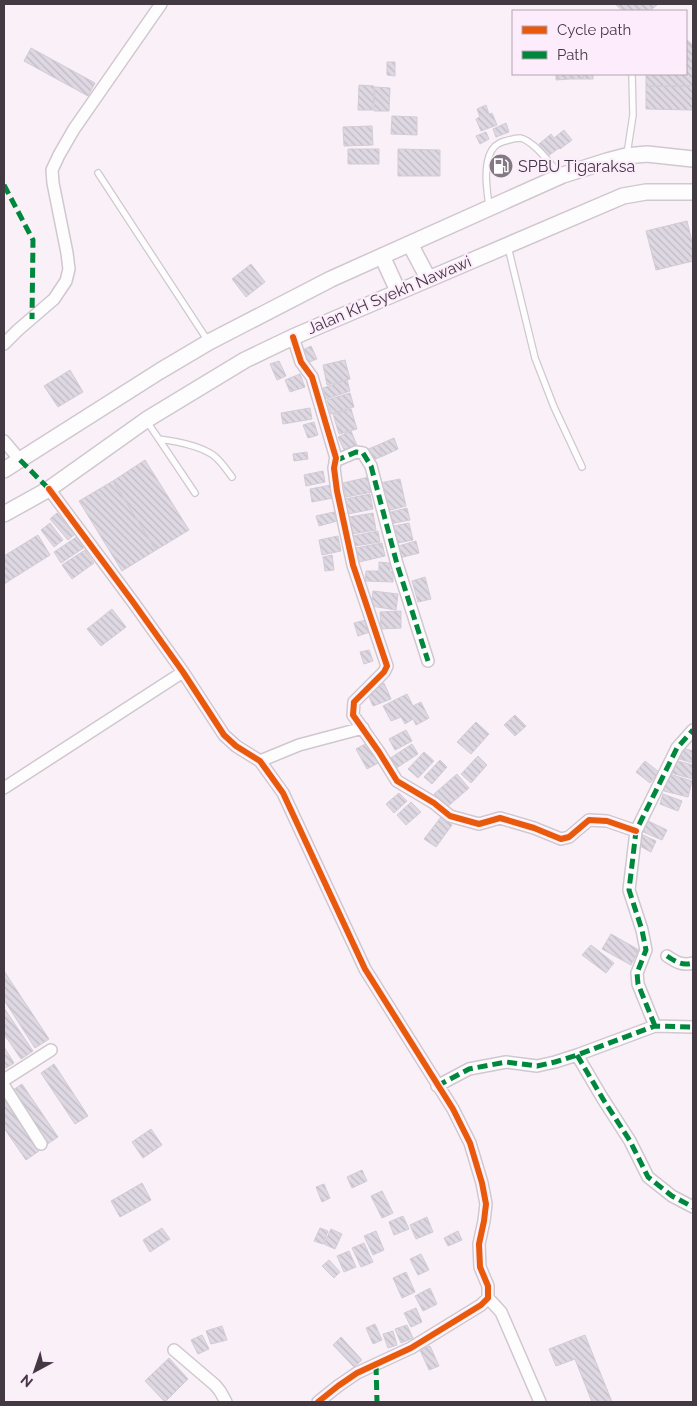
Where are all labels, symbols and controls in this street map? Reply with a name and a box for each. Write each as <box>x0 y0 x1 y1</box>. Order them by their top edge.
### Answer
legend <box>512 10 687 75</box>
text: Cycle path <box>557 21 631 39</box>
text: Path <box>557 46 588 64</box>
fuel station icon: SPBU Tigaraksa <box>488 153 514 179</box>
place label: SPBU Tigaraksa <box>518 157 635 176</box>
street label: Jalan KH Syekh Nawawi <box>304 252 474 338</box>
north arrow <box>10 1346 60 1396</box>
text: N <box>17 1371 36 1391</box>

